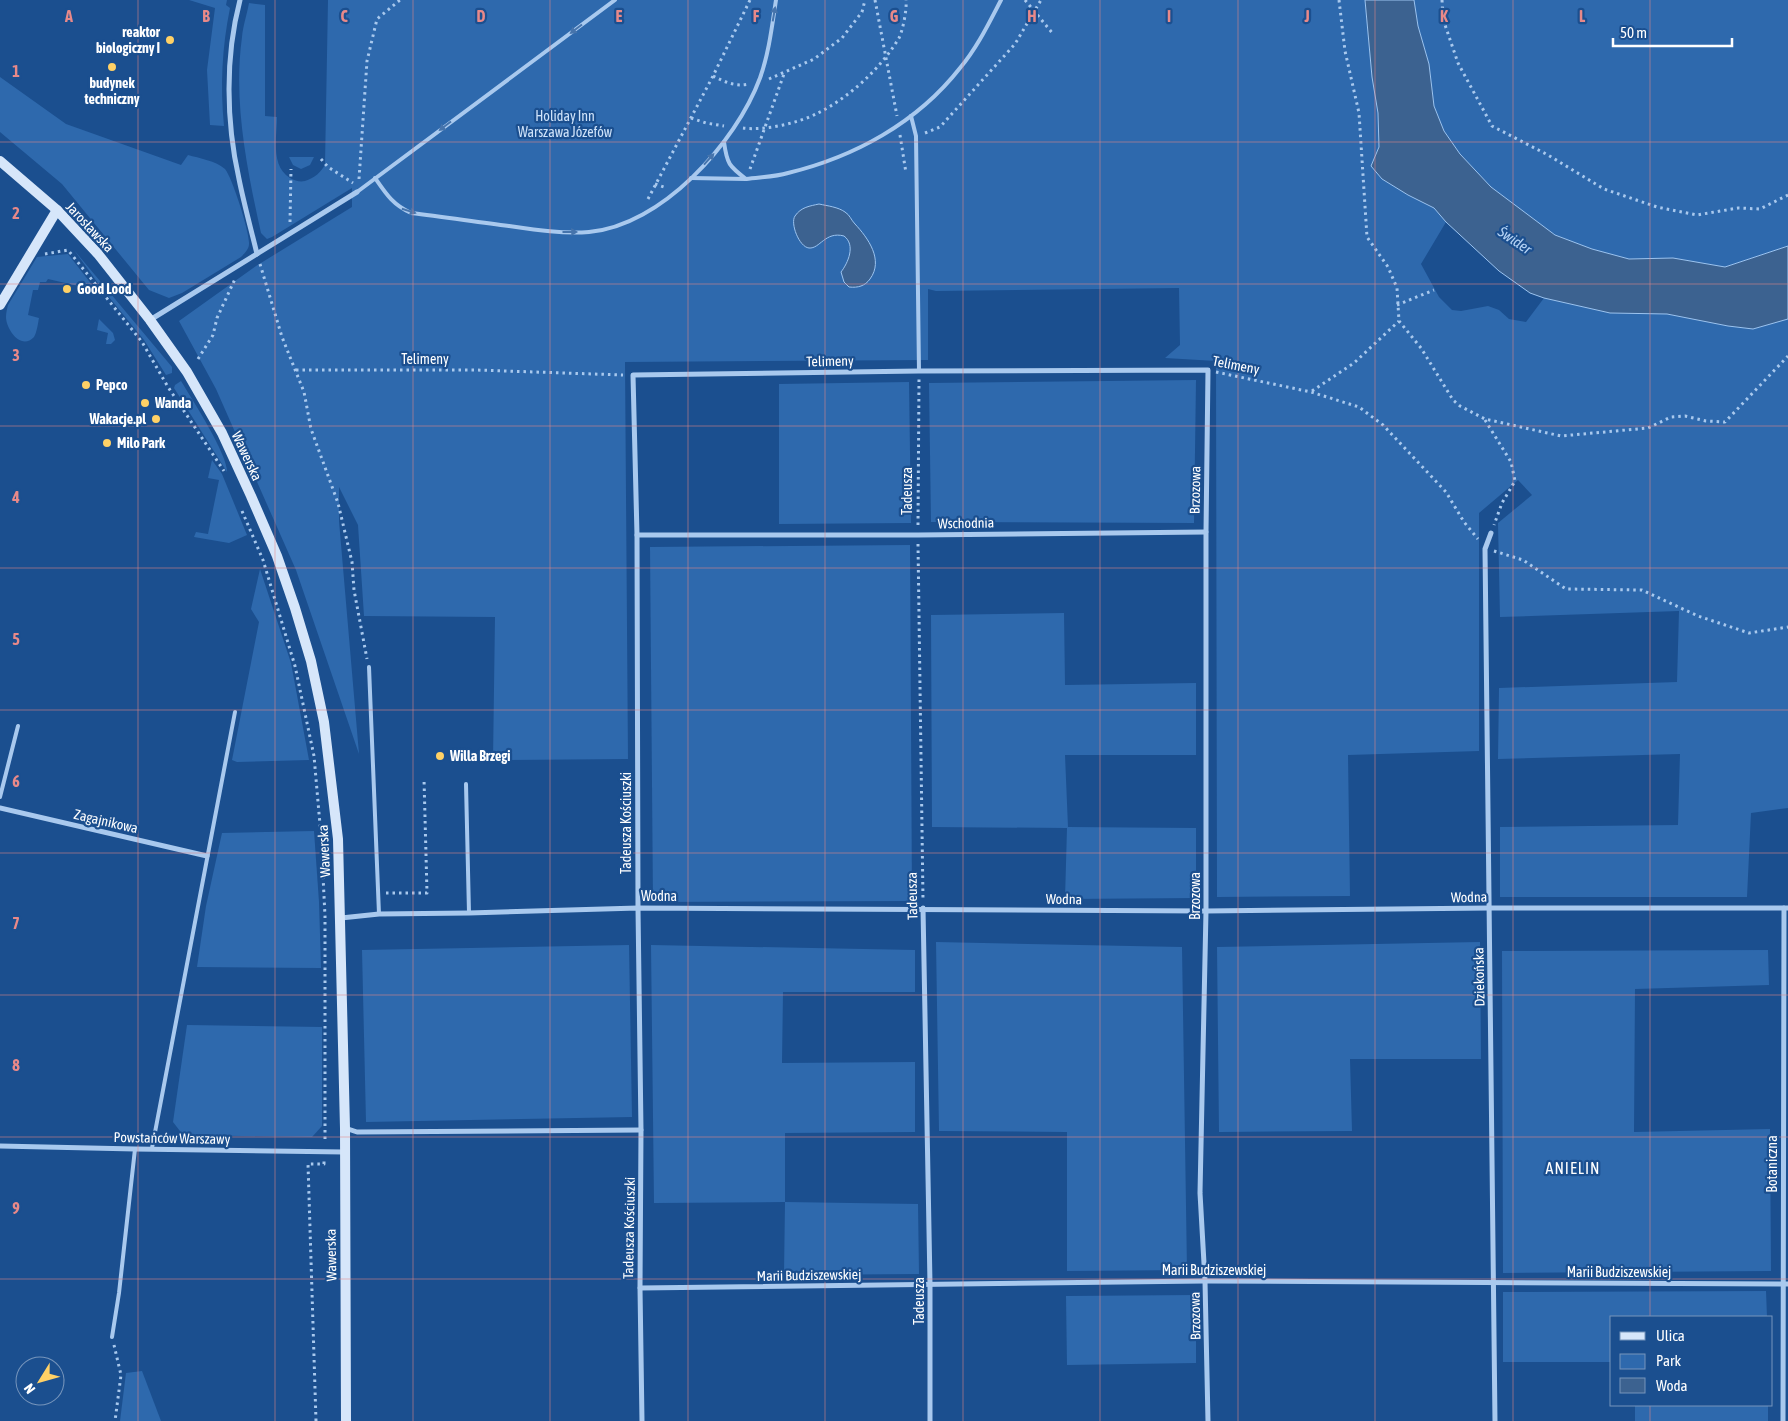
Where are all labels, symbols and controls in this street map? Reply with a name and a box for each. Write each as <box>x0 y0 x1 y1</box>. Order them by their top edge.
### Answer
one-way arrow <box>770 6 778 21</box>
text: A <box>64 7 73 25</box>
text: B <box>202 7 210 25</box>
text: C <box>340 7 348 25</box>
text: D <box>477 7 486 25</box>
text: E <box>616 7 623 25</box>
text: F <box>753 7 760 25</box>
text: G <box>890 7 899 25</box>
text: H <box>1027 7 1037 25</box>
text: I <box>1167 7 1171 25</box>
text: J <box>1303 7 1310 25</box>
text: K <box>1440 7 1448 25</box>
text: L <box>1579 7 1586 25</box>
scale bar <box>1613 15 1732 47</box>
place label: reaktor biologiczny I <box>96 24 161 56</box>
one-way arrow <box>569 24 583 34</box>
text: 50 m <box>1620 24 1647 41</box>
marker: reaktor biologiczny I <box>164 34 176 46</box>
marker: budynek techniczny <box>106 61 118 73</box>
text: 1 <box>12 62 20 80</box>
place label: budynek techniczny <box>84 75 140 107</box>
park label: Holiday Inn Warszawa Józefów <box>518 108 613 140</box>
one-way arrow <box>438 121 452 131</box>
one-way arrow <box>703 153 714 166</box>
street label: Jarosławska <box>63 199 117 255</box>
text: 2 <box>12 204 20 222</box>
one-way arrow <box>402 207 417 215</box>
water label: Świder <box>1494 222 1536 258</box>
one-way arrow <box>562 228 578 236</box>
place label: Good Lood <box>77 281 132 297</box>
marker: Good Lood <box>61 283 73 295</box>
text: 3 <box>12 346 20 364</box>
street label: Telimeny <box>401 351 449 367</box>
street label: Telimeny <box>806 353 854 369</box>
street label: Telimeny <box>1211 353 1261 377</box>
place label: Pepco <box>96 377 128 393</box>
marker: Pepco <box>80 379 92 391</box>
place label: Wanda <box>154 395 192 411</box>
marker: Wanda <box>139 397 151 409</box>
place label: Wakacje.pl <box>88 411 146 427</box>
marker: Wakacje.pl <box>150 413 162 425</box>
street label: Wawerska <box>229 429 265 483</box>
place label: Milo Park <box>117 435 166 451</box>
marker: Milo Park <box>101 437 113 449</box>
street label: Brzozowa <box>1187 466 1203 514</box>
street label: Tadeusza <box>899 467 915 515</box>
text: 4 <box>11 488 20 506</box>
street label: Wschodnia <box>938 515 994 531</box>
text: 5 <box>12 630 20 648</box>
place label: Willa Brzegi <box>449 748 510 764</box>
marker: Willa Brzegi <box>434 750 446 762</box>
text: 6 <box>12 772 20 790</box>
street label: Tadeusza Kościuszki <box>618 772 634 874</box>
street label: Zagajnikowa <box>72 806 140 836</box>
street label: Wawerska <box>315 824 333 878</box>
street label: Tadeusza <box>904 872 920 920</box>
street label: Brzozowa <box>1187 872 1203 920</box>
street label: Wodna <box>641 888 677 904</box>
street label: Wodna <box>1451 889 1487 905</box>
street label: Wodna <box>1046 891 1082 907</box>
text: 7 <box>12 914 20 932</box>
street label: Dziekońska <box>1470 947 1488 1007</box>
text: 8 <box>12 1056 20 1074</box>
street label: Powstańców Warszawy <box>114 1129 231 1147</box>
street label: Botaniczna <box>1764 1135 1780 1193</box>
district label: ANIELIN <box>1546 1159 1600 1177</box>
street label: Tadeusza Kościuszki <box>620 1177 638 1279</box>
text: 9 <box>12 1199 20 1217</box>
street label: Wawerska <box>323 1229 339 1281</box>
street label: Marii Budziszewskiej <box>1162 1262 1266 1278</box>
street label: Marii Budziszewskiej <box>1567 1264 1671 1280</box>
street label: Marii Budziszewskiej <box>757 1266 861 1284</box>
street label: Tadeusza <box>911 1277 927 1325</box>
street label: Brzozowa <box>1187 1292 1203 1340</box>
legend <box>1610 1316 1773 1406</box>
text: Ulica <box>1656 1327 1685 1344</box>
text: Park <box>1656 1352 1681 1369</box>
north arrow <box>15 1356 65 1406</box>
text: Woda <box>1656 1377 1688 1394</box>
text: N <box>21 1381 38 1397</box>

